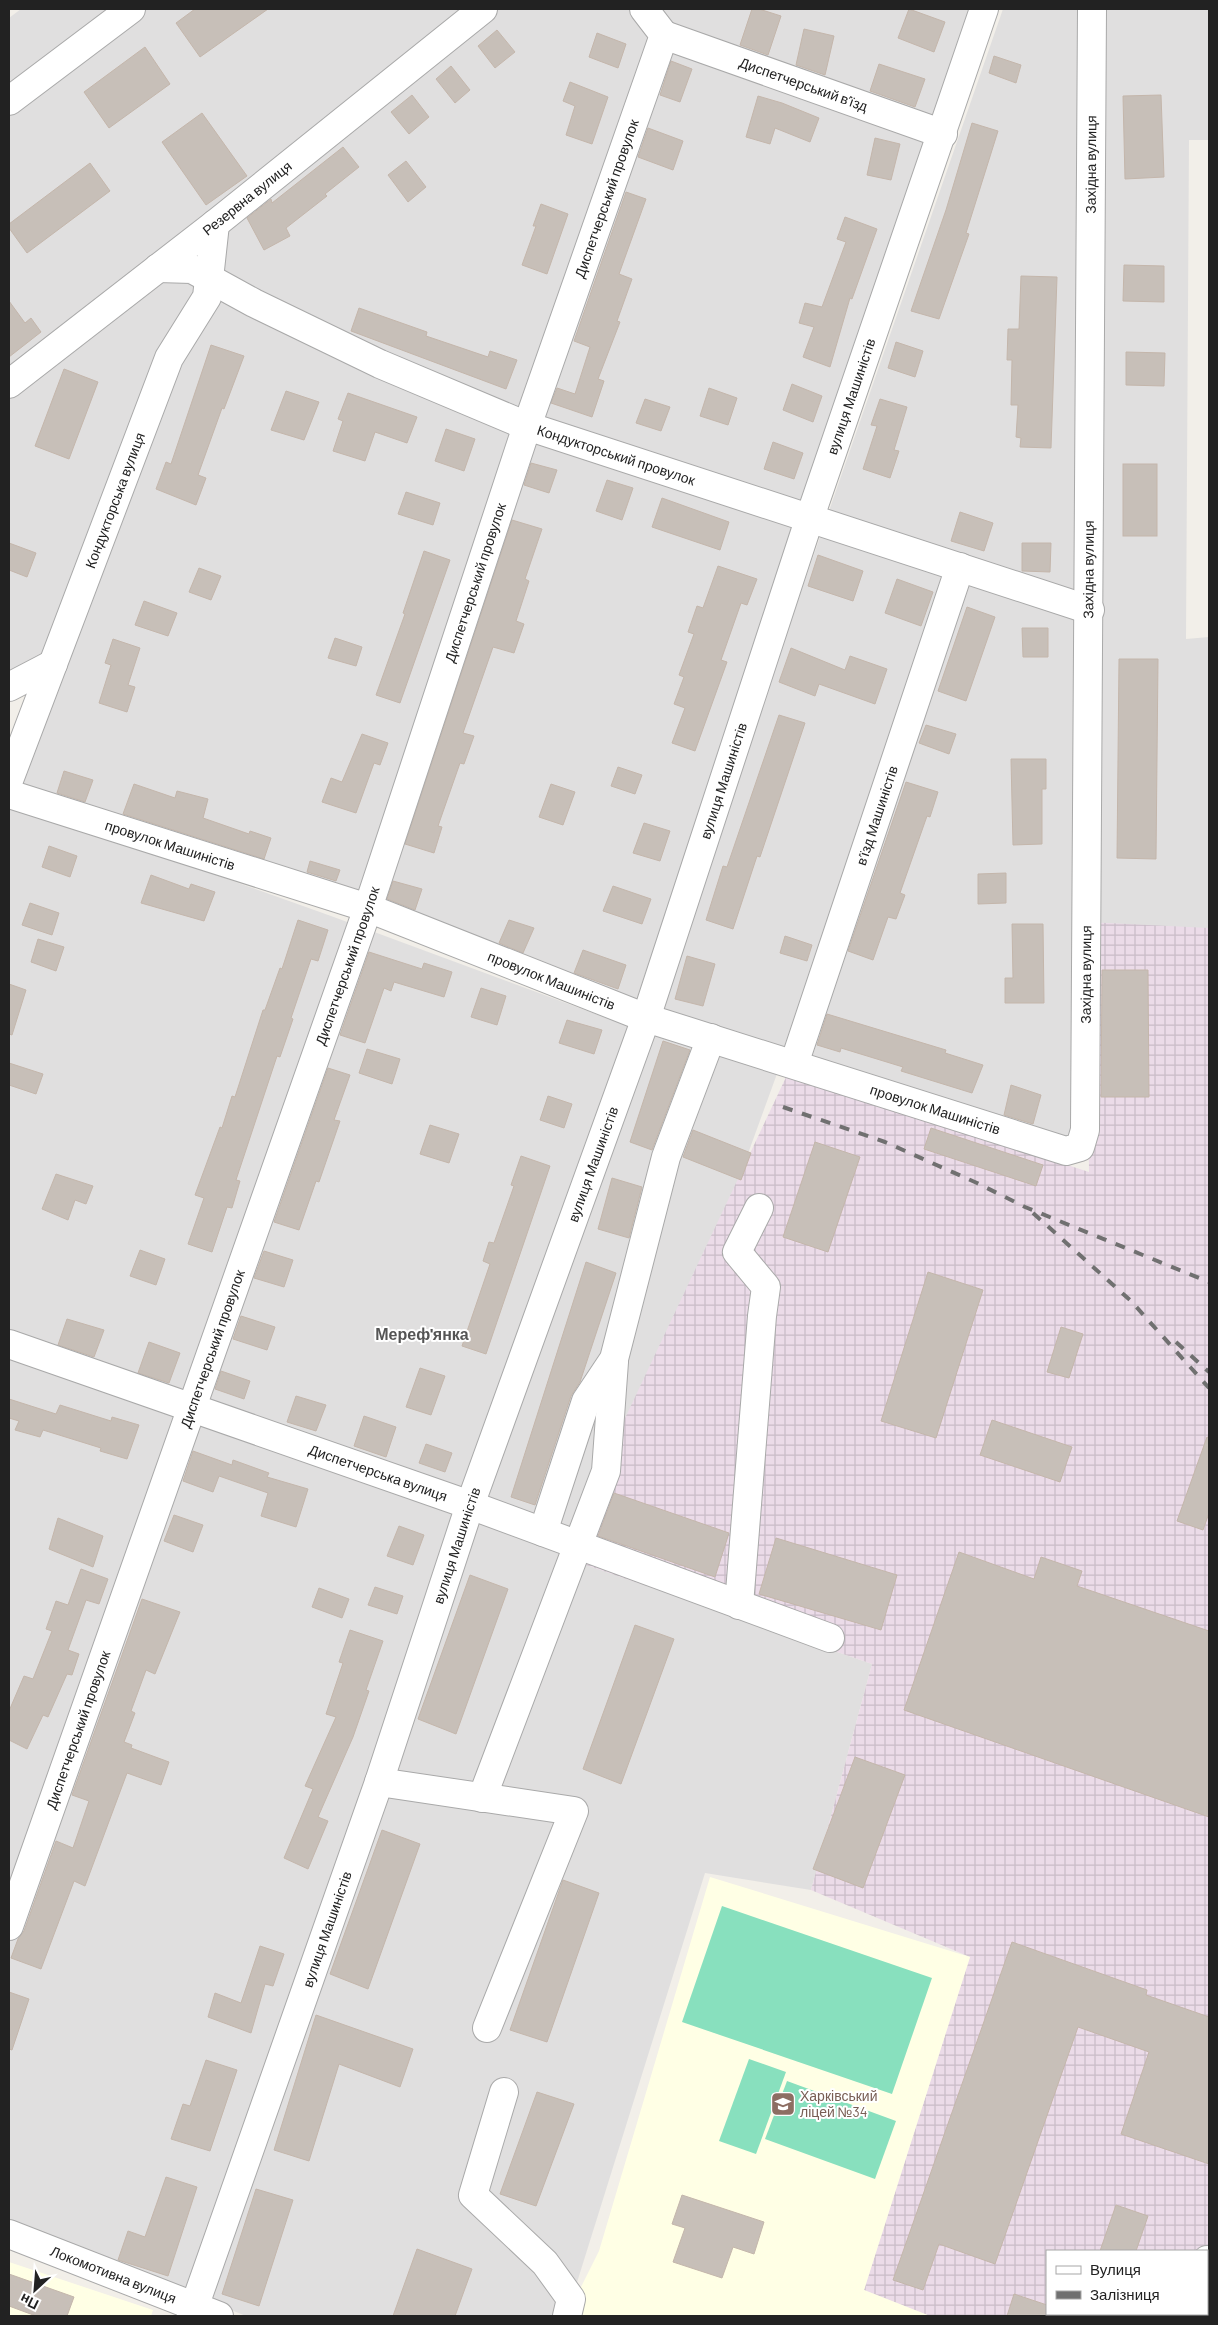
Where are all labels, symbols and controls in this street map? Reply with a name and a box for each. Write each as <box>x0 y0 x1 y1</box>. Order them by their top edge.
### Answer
street label: Диспетчерський в’їзд <box>737 53 870 115</box>
street label: Західна вулиця <box>1082 115 1099 214</box>
street label: Диспетчерський провулок <box>571 116 642 280</box>
street label: Резервна вулиця <box>199 157 295 239</box>
street label: вулиця Машиністів <box>823 336 879 457</box>
street label: Кондукторський провулок <box>535 421 698 489</box>
street label: Кондукторська вулиця <box>81 430 148 570</box>
street label: Диспетчерський провулок <box>441 500 509 664</box>
street label: Західна вулиця <box>1079 520 1097 619</box>
street label: вулиця Машиністів <box>696 720 750 841</box>
street label: в’їзд Машиністів <box>852 763 901 867</box>
street label: провулок Машиністів <box>103 816 237 873</box>
street label: Диспетчерський провулок <box>311 884 383 1047</box>
street label: Західна вулиця <box>1077 925 1094 1024</box>
street label: провулок Машиністів <box>485 947 618 1013</box>
street label: провулок Машиністів <box>868 1081 1003 1138</box>
street label: вулиця Машиністів <box>564 1104 621 1224</box>
street label: Диспетчерський провулок <box>176 1266 248 1430</box>
district label: Мереф'янка <box>375 1324 469 1343</box>
street label: Диспетчерська вулиця <box>307 1440 450 1504</box>
street label: вулиця Машиністів <box>429 1485 484 1606</box>
street label: Диспетчерський провулок <box>42 1647 114 1811</box>
street label: вулиця Машиністів <box>298 1869 355 1989</box>
place label: Харківський ліцей №34 <box>800 2087 878 2120</box>
school or university icon: Харківський ліцей №34 <box>770 2091 796 2117</box>
street label: Локомотивна вулиця <box>48 2242 179 2307</box>
legend <box>1046 2250 1208 2315</box>
text: Вулиця <box>1090 2260 1141 2278</box>
north arrow <box>10 2265 60 2315</box>
text: Залізниця <box>1090 2285 1160 2303</box>
text: Пн <box>17 2290 41 2314</box>

